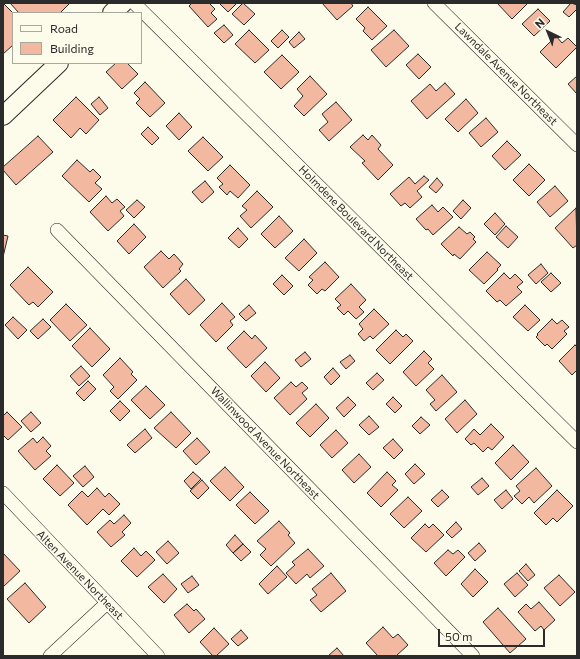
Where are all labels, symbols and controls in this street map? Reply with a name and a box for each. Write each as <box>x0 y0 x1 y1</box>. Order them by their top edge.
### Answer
legend <box>12 12 142 64</box>
north arrow <box>528 12 568 52</box>
street label: Lawndale Avenue Northeast <box>452 20 560 128</box>
text: Road <box>50 21 78 35</box>
text: Building <box>50 41 94 55</box>
street label: Holmdene Boulevard Northeast <box>296 163 416 283</box>
street label: Wallinwood Avenue Northeast <box>208 384 322 502</box>
street label: Alten Avenue Northeast <box>34 528 126 622</box>
scale bar <box>440 621 547 647</box>
text: 50 m <box>445 629 473 643</box>

